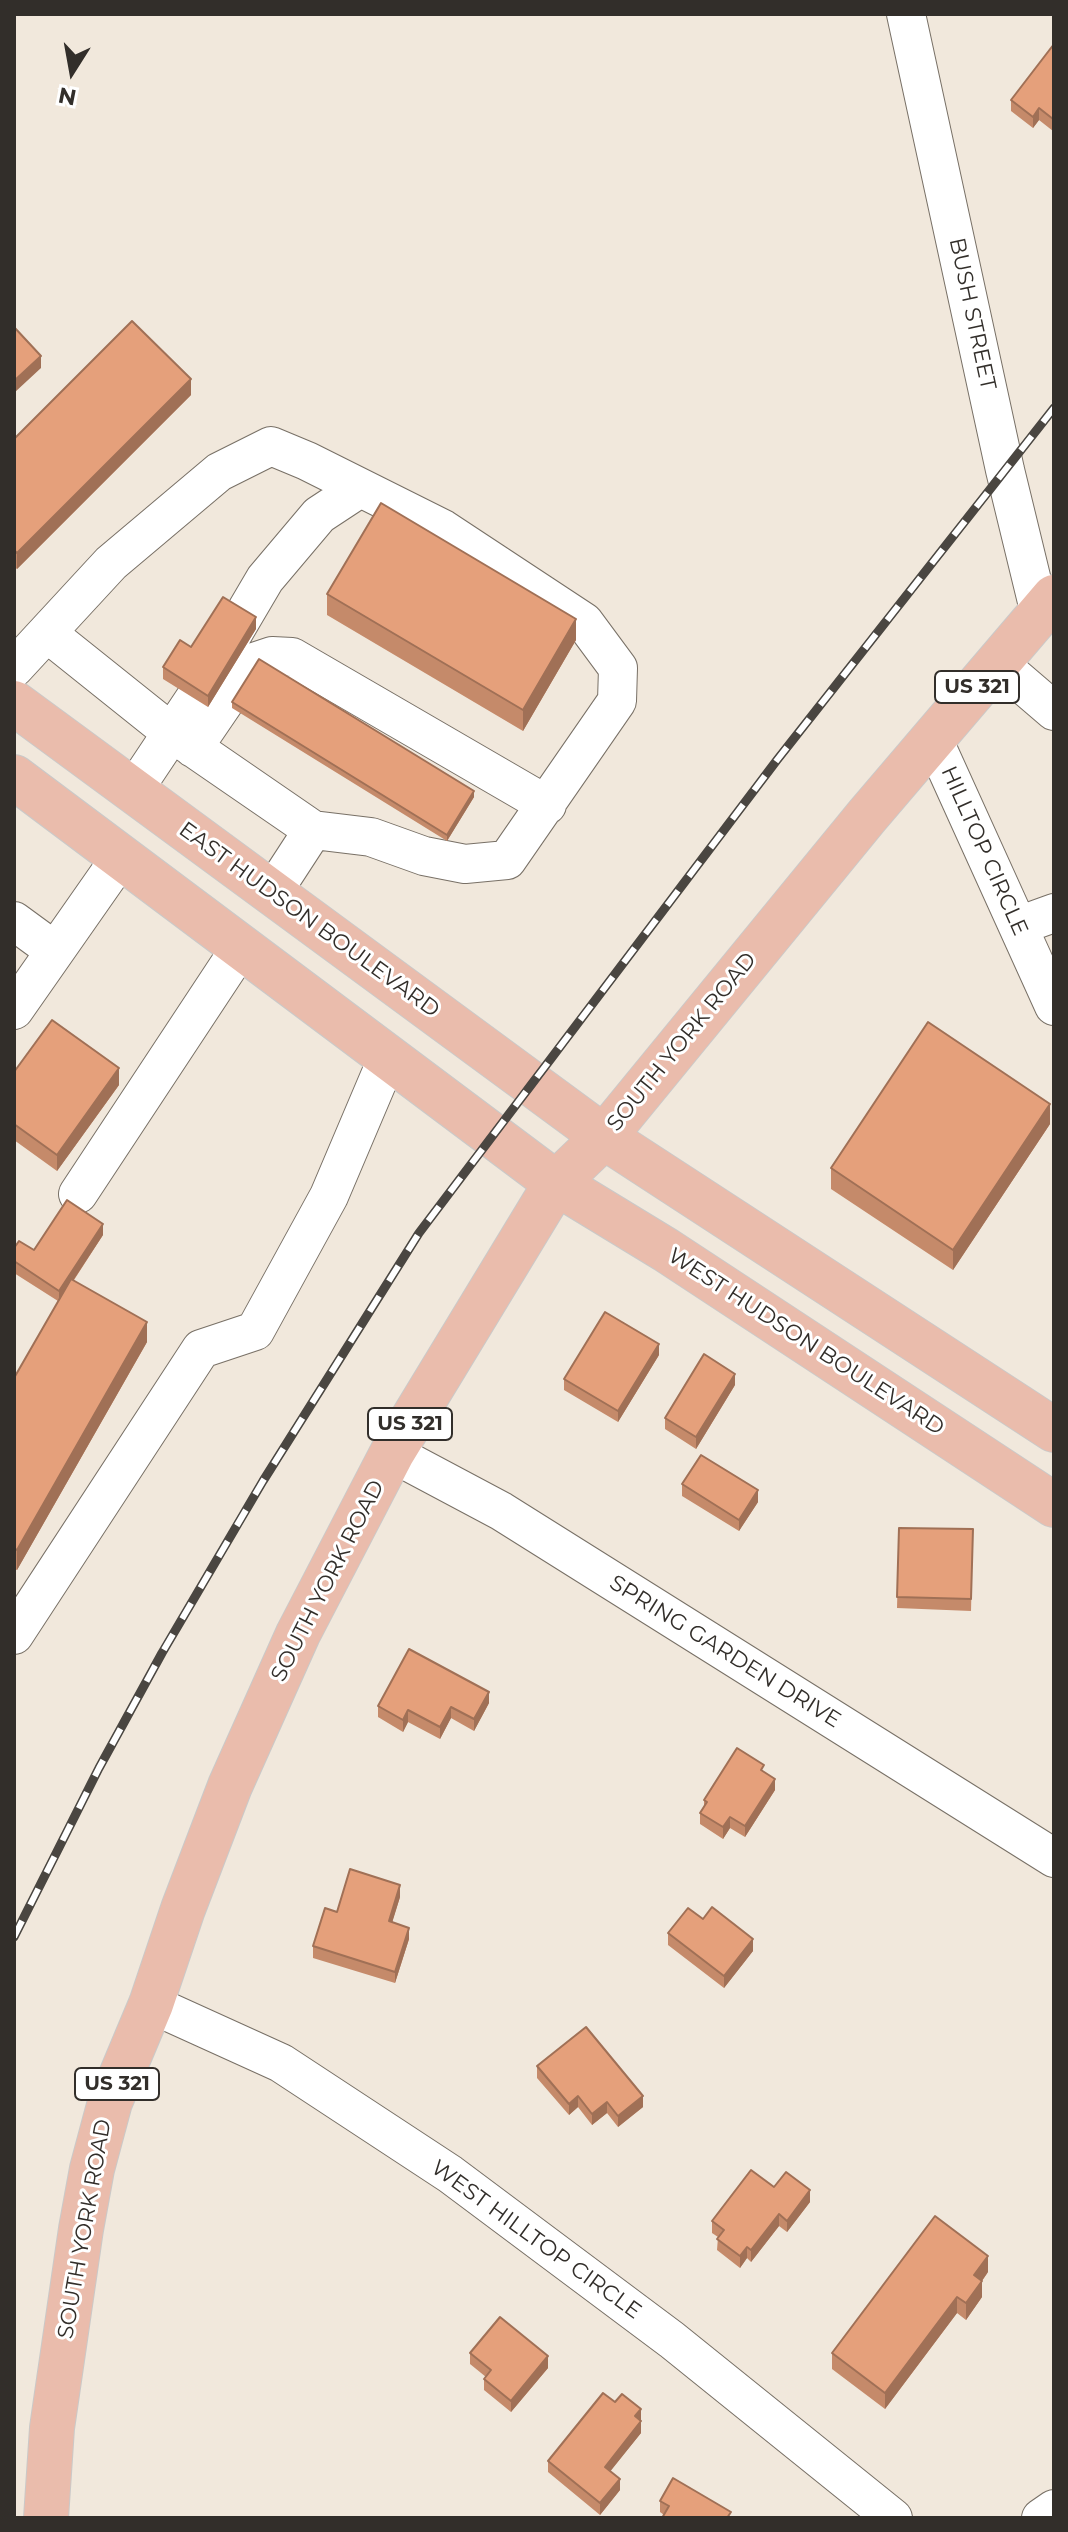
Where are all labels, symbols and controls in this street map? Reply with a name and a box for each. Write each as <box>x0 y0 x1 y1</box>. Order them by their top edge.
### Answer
north arrow <box>32 32 112 112</box>
text: N <box>56 81 79 111</box>
street label: BUSH STREET <box>943 235 1001 393</box>
road number: US 321 <box>935 671 1019 703</box>
street label: HILLTOP CIRCLE <box>935 762 1033 940</box>
street label: EAST HUDSON BOULEVARD <box>174 817 444 1023</box>
street label: SOUTH YORK ROAD <box>602 947 762 1137</box>
street label: WEST HUDSON BOULEVARD <box>663 1243 949 1441</box>
road number: US 321 <box>368 1408 452 1440</box>
street label: SOUTH YORK ROAD <box>266 1476 390 1686</box>
street label: SPRING GARDEN DRIVE <box>605 1570 845 1734</box>
road number: US 321 <box>75 2068 159 2100</box>
street label: SOUTH YORK ROAD <box>53 2117 117 2341</box>
street label: WEST HILLTOP CIRCLE <box>426 2155 646 2325</box>

